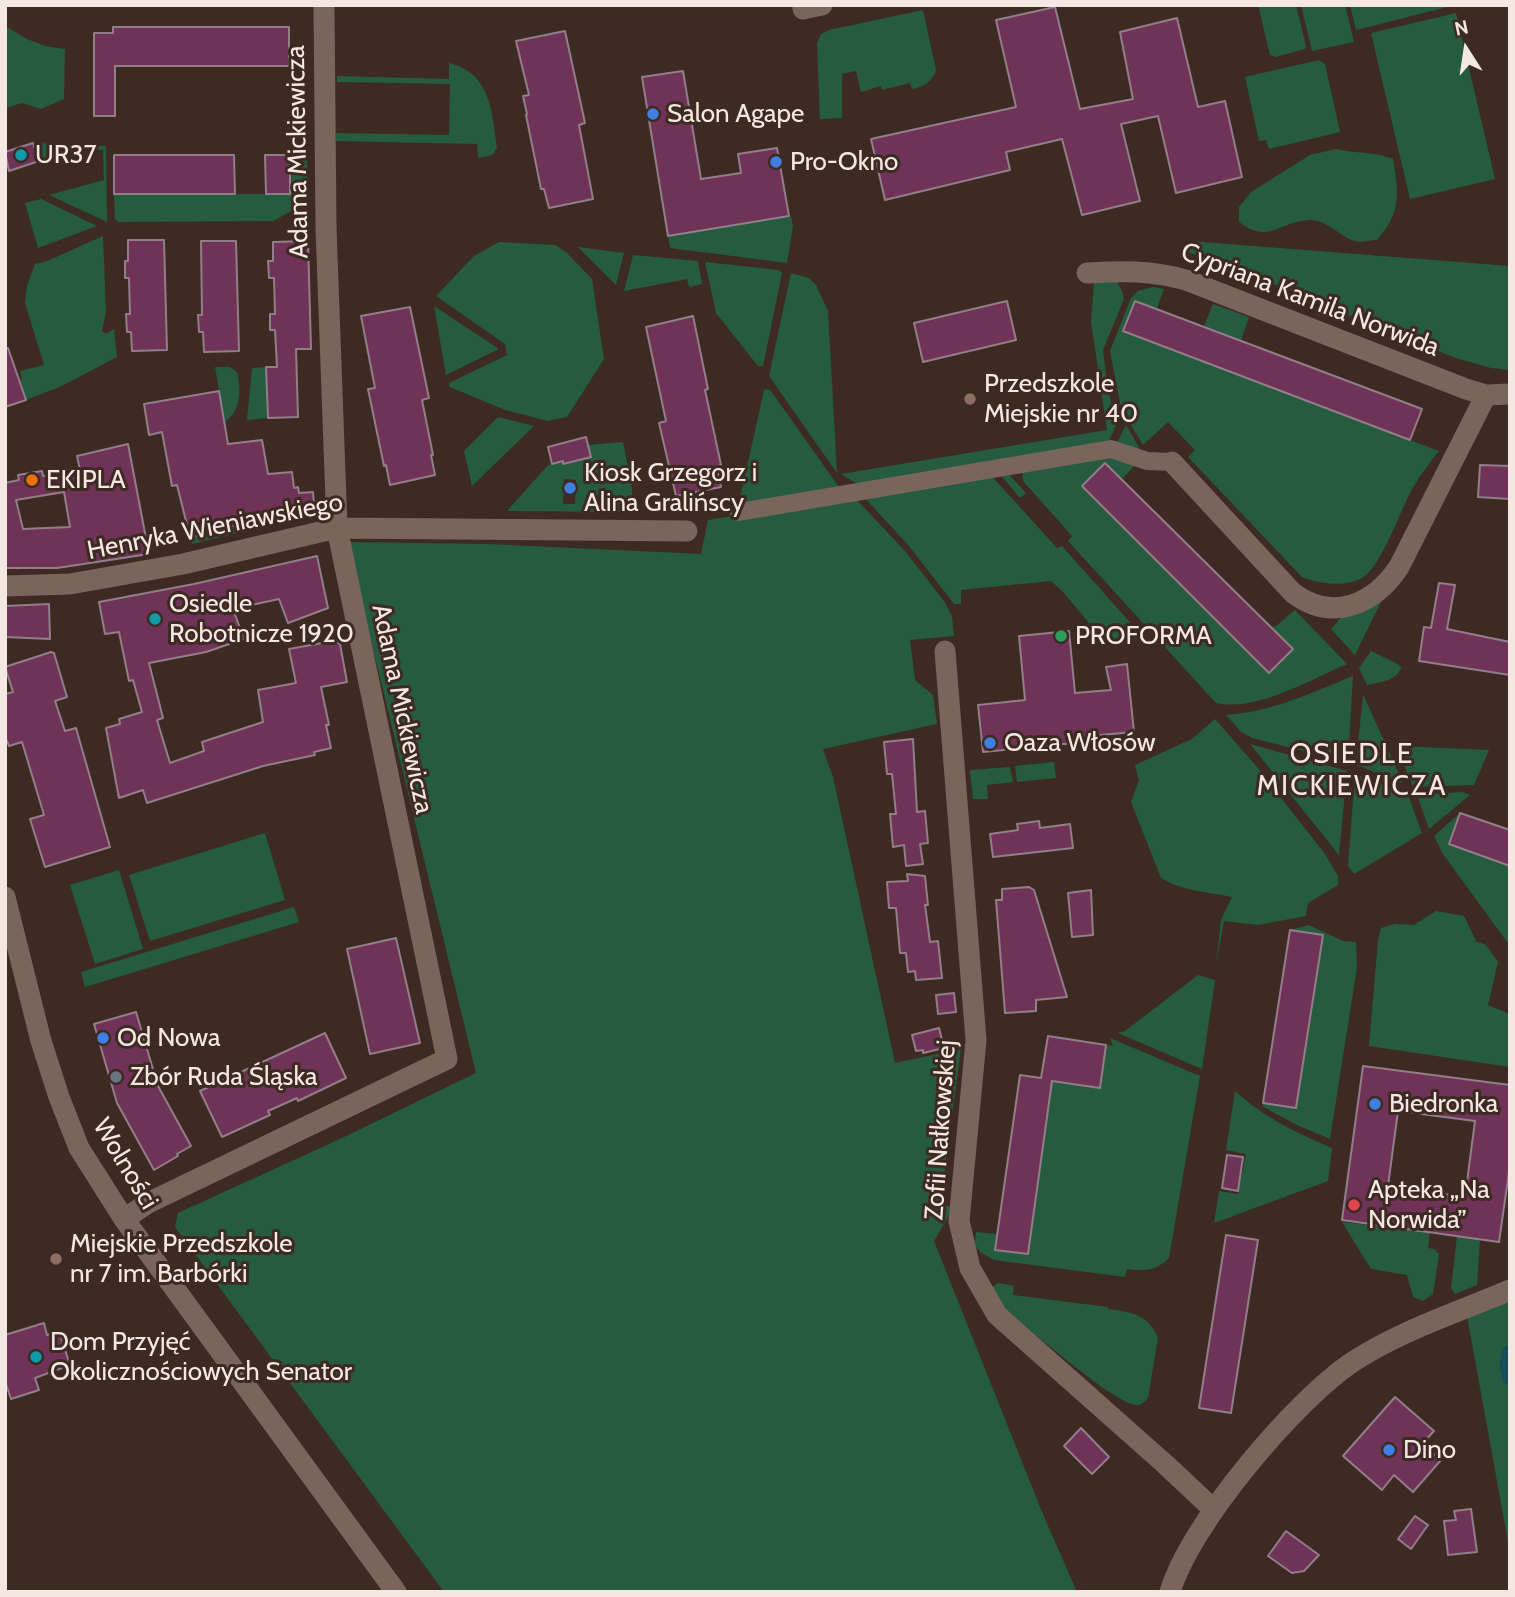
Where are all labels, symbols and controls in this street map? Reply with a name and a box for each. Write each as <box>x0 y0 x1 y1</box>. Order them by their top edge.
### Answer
north arrow <box>1431 14 1501 84</box>
text: N <box>1453 15 1470 41</box>
street label: Adama Mickiewicza <box>281 45 315 259</box>
place label: Salon Agape <box>667 98 804 130</box>
marker: Salon Agape <box>645 106 661 122</box>
place label: UR37 <box>35 139 97 171</box>
place label: Pro-Okno <box>790 146 898 178</box>
marker: UR37 <box>13 147 29 163</box>
marker: Pro-Okno <box>768 154 784 170</box>
street label: Cypriana Kamila Norwida <box>1176 236 1444 364</box>
place label: Przedszkole Miejskie nr 40 <box>984 368 1138 430</box>
marker: Przedszkole Miejskie nr 40 <box>962 391 978 407</box>
place label: Kiosk Grzegorz i Alina Gralińscy <box>584 457 757 518</box>
place label: EKIPLA <box>46 464 126 496</box>
marker: EKIPLA <box>24 472 40 488</box>
marker: Kiosk Grzegorz i Alina Gralińscy <box>562 480 578 496</box>
street label: Henryka Wieniawskiego <box>84 487 346 567</box>
place label: Osiedle Robotnicze 1920 <box>169 588 354 650</box>
street label: Adama Mickiewicza <box>365 601 439 817</box>
marker: Osiedle Robotnicze 1920 <box>147 611 163 627</box>
place label: PROFORMA <box>1075 620 1212 652</box>
marker: PROFORMA <box>1053 628 1069 644</box>
place label: Oaza Włosów <box>1004 727 1156 759</box>
marker: Oaza Włosów <box>982 735 998 751</box>
district label: OSIEDLE MICKIEWICZA <box>1258 738 1446 804</box>
place label: Od Nowa <box>117 1022 220 1054</box>
marker: Od Nowa <box>95 1030 111 1046</box>
street label: Zofii Nałkowskiej <box>919 1039 963 1221</box>
place label: Zbór Ruda Śląska <box>130 1061 317 1093</box>
marker: Zbór Ruda Śląska <box>108 1069 124 1085</box>
place label: Biedronka <box>1389 1088 1498 1120</box>
marker: Biedronka <box>1367 1096 1383 1112</box>
street label: Wolności <box>86 1113 164 1215</box>
place label: Apteka „Na Norwida” <box>1368 1174 1490 1236</box>
marker: Apteka „Na Norwida” <box>1346 1197 1362 1213</box>
place label: Miejskie Przedszkole nr 7 im. Barbórki <box>70 1228 293 1290</box>
marker: Miejskie Przedszkole nr 7 im. Barbórki <box>48 1251 64 1267</box>
place label: Dom Przyjęć Okolicznościowych Senator <box>50 1326 352 1388</box>
marker: Dom Przyjęć Okolicznościowych Senator <box>28 1349 44 1365</box>
place label: Dino <box>1403 1434 1456 1466</box>
marker: Dino <box>1381 1442 1397 1458</box>

